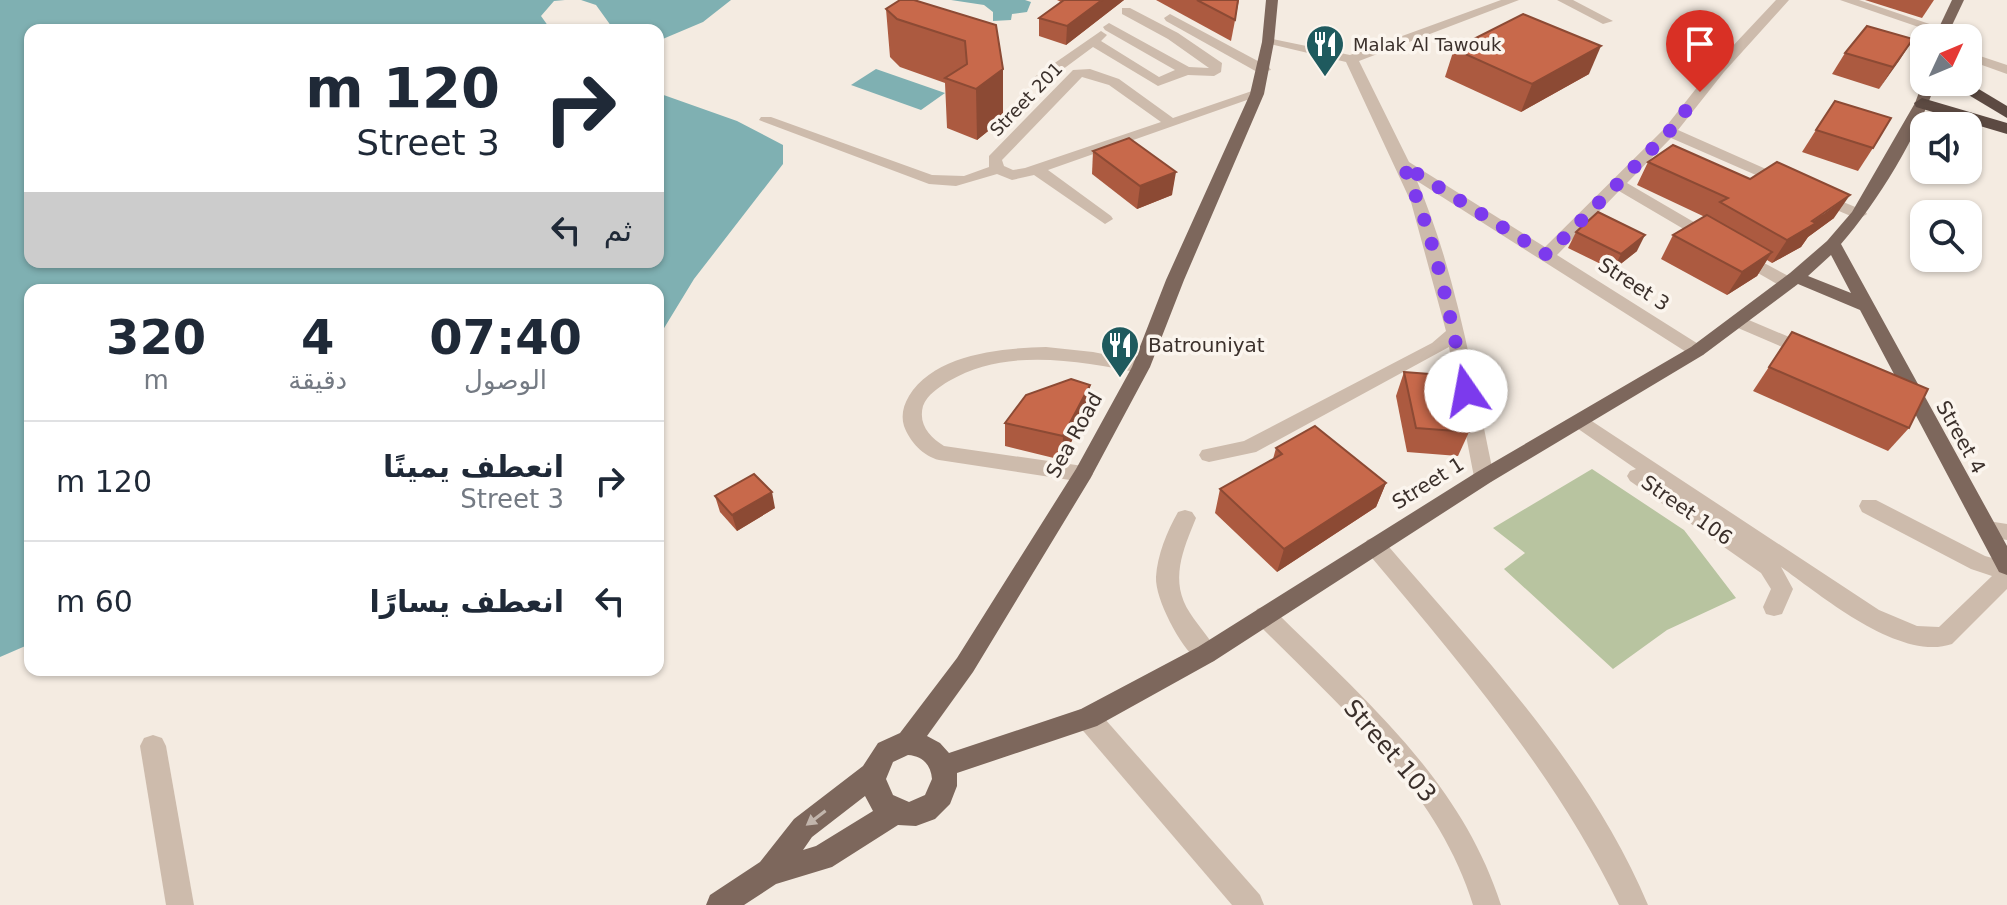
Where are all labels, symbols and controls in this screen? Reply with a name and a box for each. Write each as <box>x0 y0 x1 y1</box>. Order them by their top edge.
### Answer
pin <box>1666 10 1734 92</box>
icon: arrive <box>1678 22 1722 66</box>
restaurant icon: Malak Al Tawouk <box>1304 23 1346 78</box>
north arrow <box>1910 24 1982 96</box>
map controls <box>1910 24 1982 272</box>
place label: Malak Al Tawouk <box>1353 34 1502 55</box>
text: 120 m <box>305 55 500 120</box>
icon: right <box>528 56 632 160</box>
street label: Street 201 <box>986 58 1066 140</box>
button: sound <box>1910 112 1982 184</box>
text: Street 3 <box>356 122 500 163</box>
button: search <box>1910 200 1982 272</box>
icon: left <box>544 208 588 252</box>
text: ثم <box>604 213 632 248</box>
street label: Street 3 <box>1594 252 1674 316</box>
text: 320 <box>106 309 206 365</box>
text: 4 <box>301 309 334 365</box>
text: 07:40 <box>429 309 582 365</box>
restaurant icon: Batrouniyat <box>1099 324 1141 379</box>
place label: Batrouniyat <box>1148 333 1265 357</box>
position arrow <box>1424 349 1508 433</box>
text: m <box>143 365 169 395</box>
text: دقيقة <box>288 365 347 395</box>
text: الوصول <box>464 365 547 395</box>
street label: Sea Road <box>1041 388 1107 482</box>
street label: Street 4 <box>1931 396 1991 478</box>
text: انعطف يمينًا <box>383 449 564 484</box>
street label: Street 1 <box>1388 452 1468 514</box>
icon: right <box>588 459 632 503</box>
text: 120 m <box>56 464 152 499</box>
street label: Street 106 <box>1637 470 1737 550</box>
text: Street 3 <box>460 484 564 514</box>
icon: left <box>588 579 632 623</box>
text: 60 m <box>56 584 133 619</box>
text: انعطف يسارًا <box>370 584 564 619</box>
street label: Street 103 <box>1338 694 1442 808</box>
one-way arrow <box>806 809 826 825</box>

